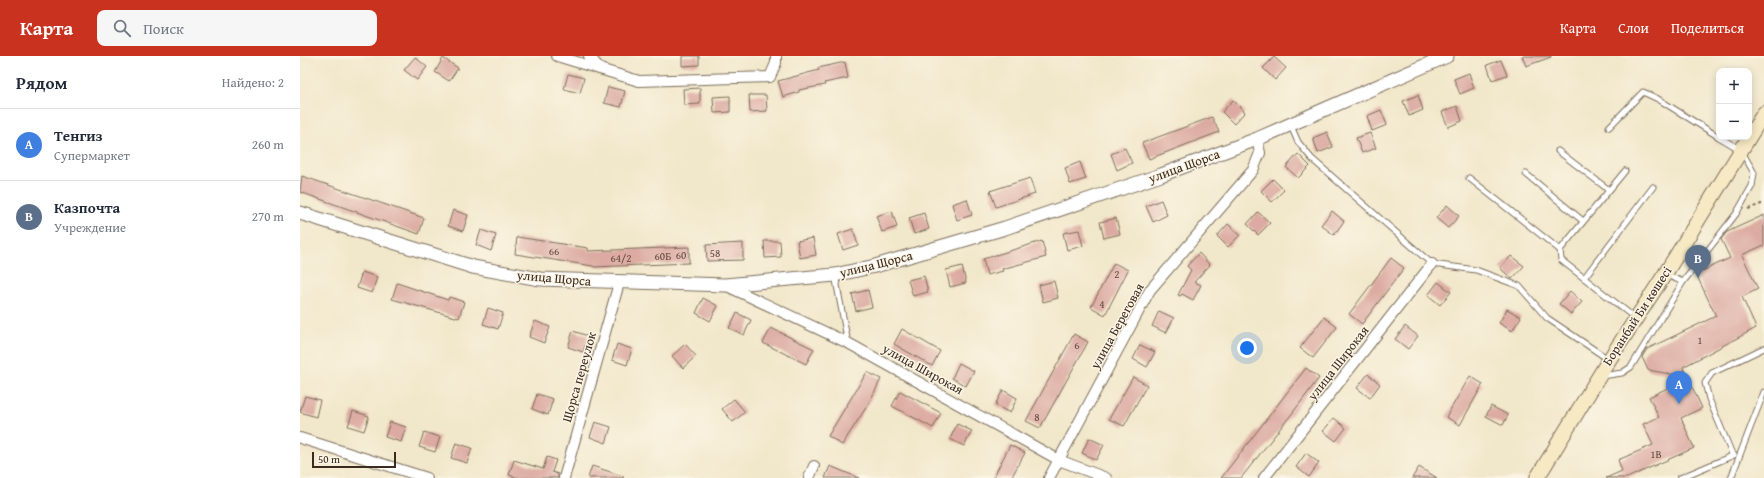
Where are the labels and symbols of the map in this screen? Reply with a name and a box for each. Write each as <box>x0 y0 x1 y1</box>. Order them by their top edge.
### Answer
street label: улица Щорса <box>1145 144 1223 188</box>
house number: 66 <box>549 243 559 259</box>
house number: 58 <box>710 245 720 261</box>
pin: B <box>1685 245 1711 278</box>
street label: улица Щорса <box>837 246 915 282</box>
house number: 60 <box>676 247 686 263</box>
house number: 60Б <box>655 248 671 264</box>
house number: 64/2 <box>610 250 632 266</box>
street label: Боранбай Би көшесі <box>1598 262 1676 369</box>
street label: улица Щорса <box>515 265 593 291</box>
house number: 2 <box>1114 266 1120 282</box>
street label: улица Береговая <box>1085 279 1149 373</box>
house number: 4 <box>1099 296 1105 312</box>
street label: улица Широкая <box>1302 321 1373 405</box>
street label: Щорса переулок <box>557 329 601 424</box>
house number: 1 <box>1697 332 1703 348</box>
house number: 6 <box>1074 337 1080 353</box>
street label: улица Широкая <box>878 338 967 399</box>
your location <box>1237 338 1257 358</box>
pin: A <box>1666 371 1692 404</box>
house number: 8 <box>1034 409 1040 425</box>
house number: 1В <box>1650 446 1662 462</box>
scale bar <box>312 450 396 469</box>

